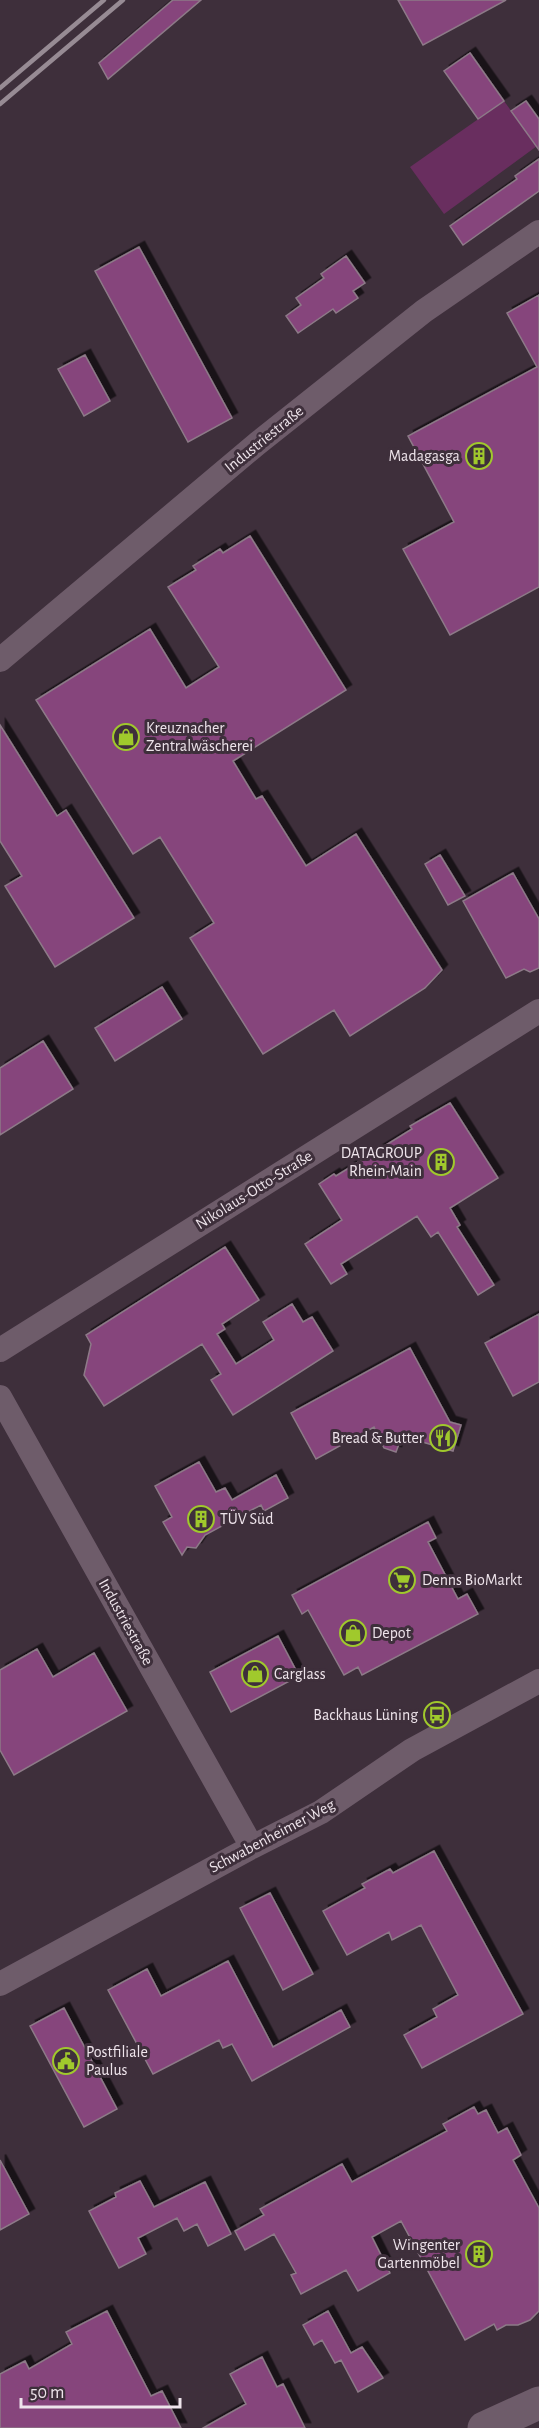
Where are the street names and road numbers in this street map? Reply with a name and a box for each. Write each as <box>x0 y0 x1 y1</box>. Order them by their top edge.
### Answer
street label: Industriestraße <box>222 403 306 475</box>
street label: Nikolaus-Otto-Straße <box>193 1148 315 1232</box>
street label: Industriestraße <box>96 1576 156 1668</box>
street label: Schwabenheimer Weg <box>207 1796 337 1876</box>

